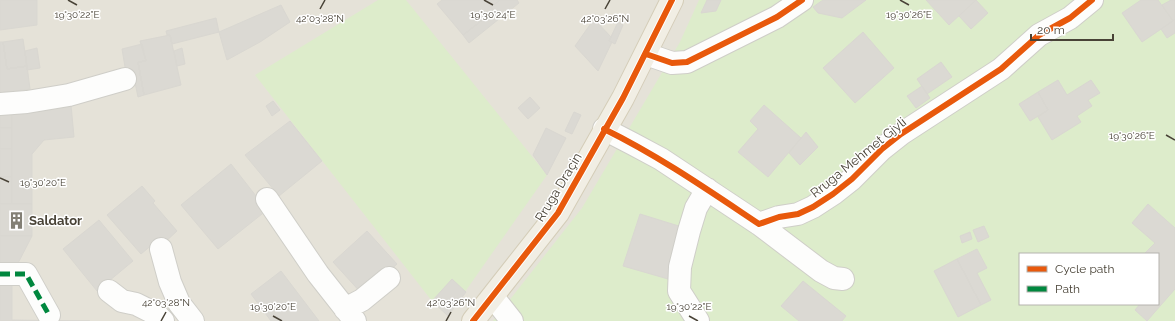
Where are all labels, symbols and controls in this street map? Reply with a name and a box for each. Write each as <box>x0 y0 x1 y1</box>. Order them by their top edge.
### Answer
text: 19°30'22"E <box>54 9 100 20</box>
text: 19°30'24"E <box>470 9 516 20</box>
text: 19°30'26"E <box>886 9 932 20</box>
text: 42°03'28"N <box>296 13 344 24</box>
text: 42°03'26"N <box>581 13 629 24</box>
scale bar <box>1031 16 1113 42</box>
text: 20 m <box>1037 23 1065 37</box>
street label: Rruga Mehmet Gjyli <box>808 114 909 200</box>
text: 19°30'26"E <box>1109 130 1155 141</box>
street label: Rruga Draçin <box>532 150 585 224</box>
text: 19°30'20"E <box>20 177 66 188</box>
building icon: Saldator <box>6 210 26 230</box>
place label: Saldator <box>29 213 82 228</box>
legend <box>1019 253 1159 305</box>
text: Cycle path <box>1055 262 1114 276</box>
text: Path <box>1055 282 1080 296</box>
text: 42°03'28"N <box>142 297 190 308</box>
text: 42°03'26"N <box>427 297 475 308</box>
text: 19°30'20"E <box>250 301 296 312</box>
text: 19°30'22"E <box>666 301 712 312</box>

